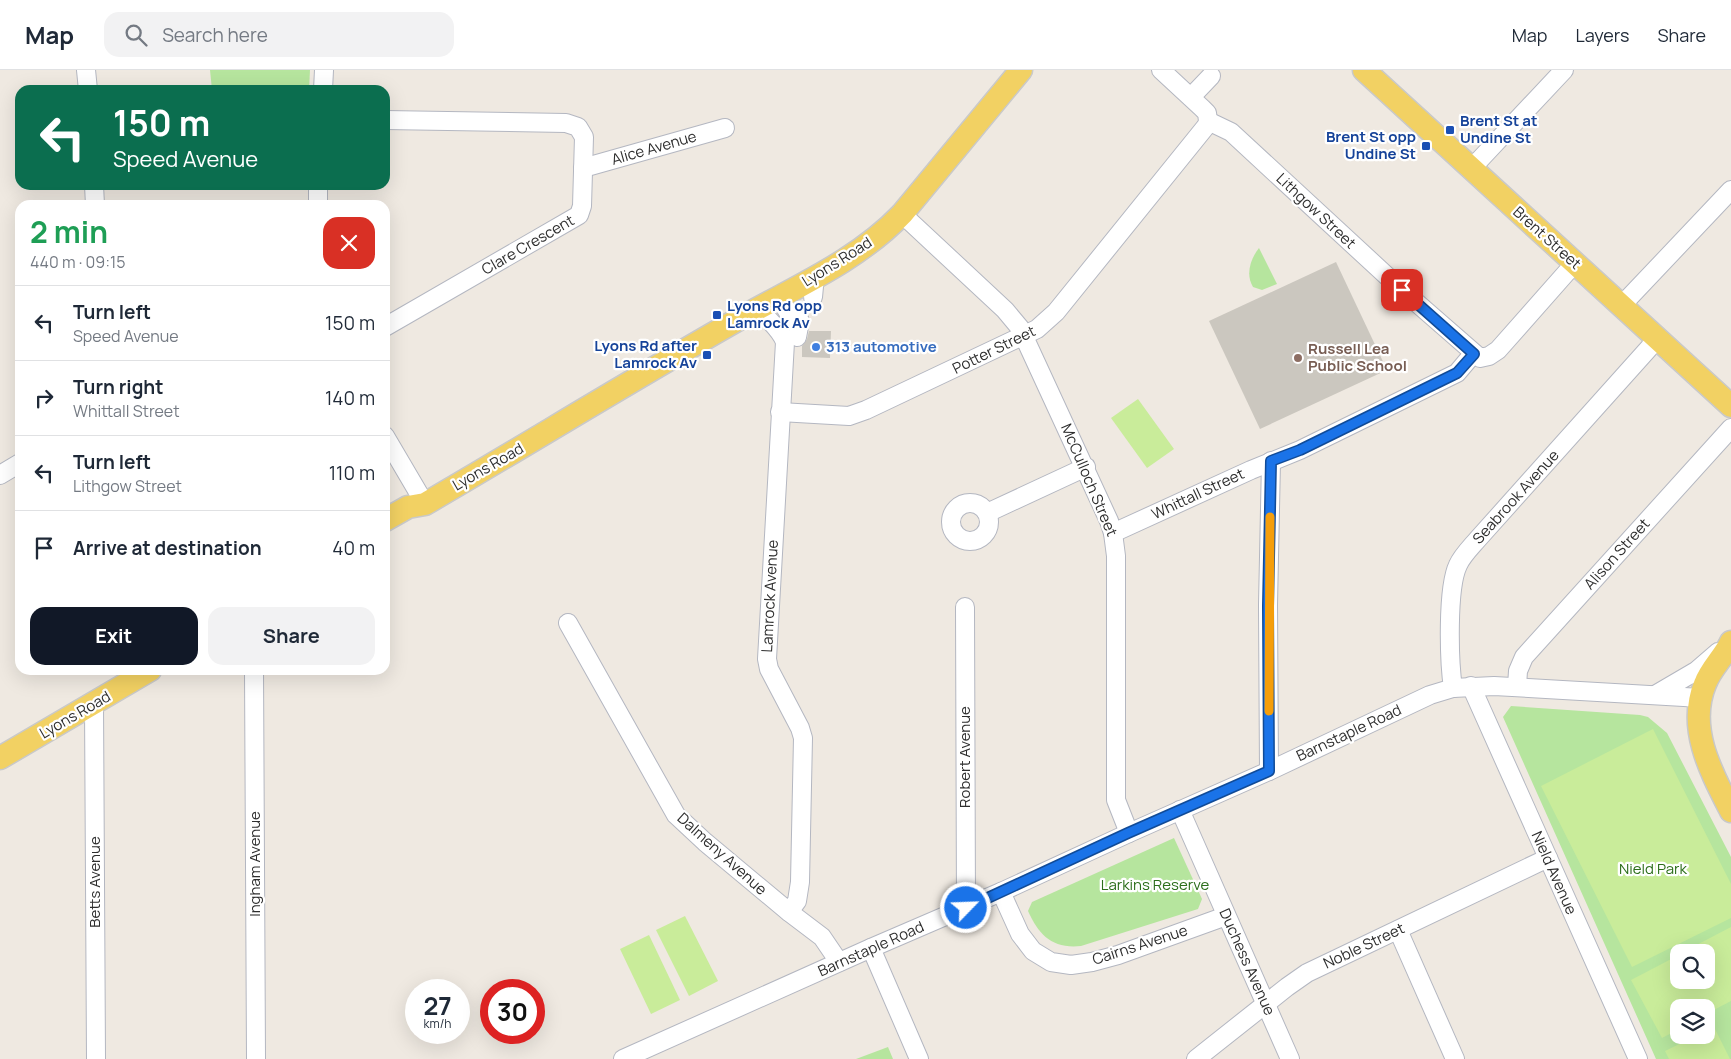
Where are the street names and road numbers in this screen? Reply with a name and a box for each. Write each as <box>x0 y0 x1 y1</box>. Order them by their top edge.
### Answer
street label: Alice Avenue <box>609 125 699 170</box>
street label: Lithgow Street <box>1272 168 1361 253</box>
street label: Brent Street <box>1509 201 1586 274</box>
street label: Clare Crescent <box>478 210 578 280</box>
street label: Lyons Road <box>798 232 876 291</box>
street label: Potter Street <box>949 320 1039 379</box>
street label: McCulloch Street <box>1056 420 1123 539</box>
street label: Lyons Road <box>448 438 527 495</box>
street label: Seabrook Avenue <box>1468 445 1564 548</box>
street label: Whittall Street <box>1148 463 1248 524</box>
street label: Alison Street <box>1579 513 1654 594</box>
street label: Lamrock Avenue <box>756 539 783 653</box>
street label: Lyons Road <box>35 686 114 743</box>
street label: Barnstaple Road <box>1293 699 1405 766</box>
street label: Robert Avenue <box>954 706 975 808</box>
street label: Dalmeny Avenue <box>673 808 772 900</box>
street label: Ingham Avenue <box>244 811 265 917</box>
street label: Nield Avenue <box>1527 828 1582 918</box>
street label: Betts Avenue <box>84 836 105 928</box>
street label: Duchess Avenue <box>1214 905 1281 1019</box>
street label: Barnstaple Road <box>815 916 927 981</box>
street label: Noble Street <box>1320 918 1408 974</box>
street label: Cairns Avenue <box>1089 919 1190 970</box>

